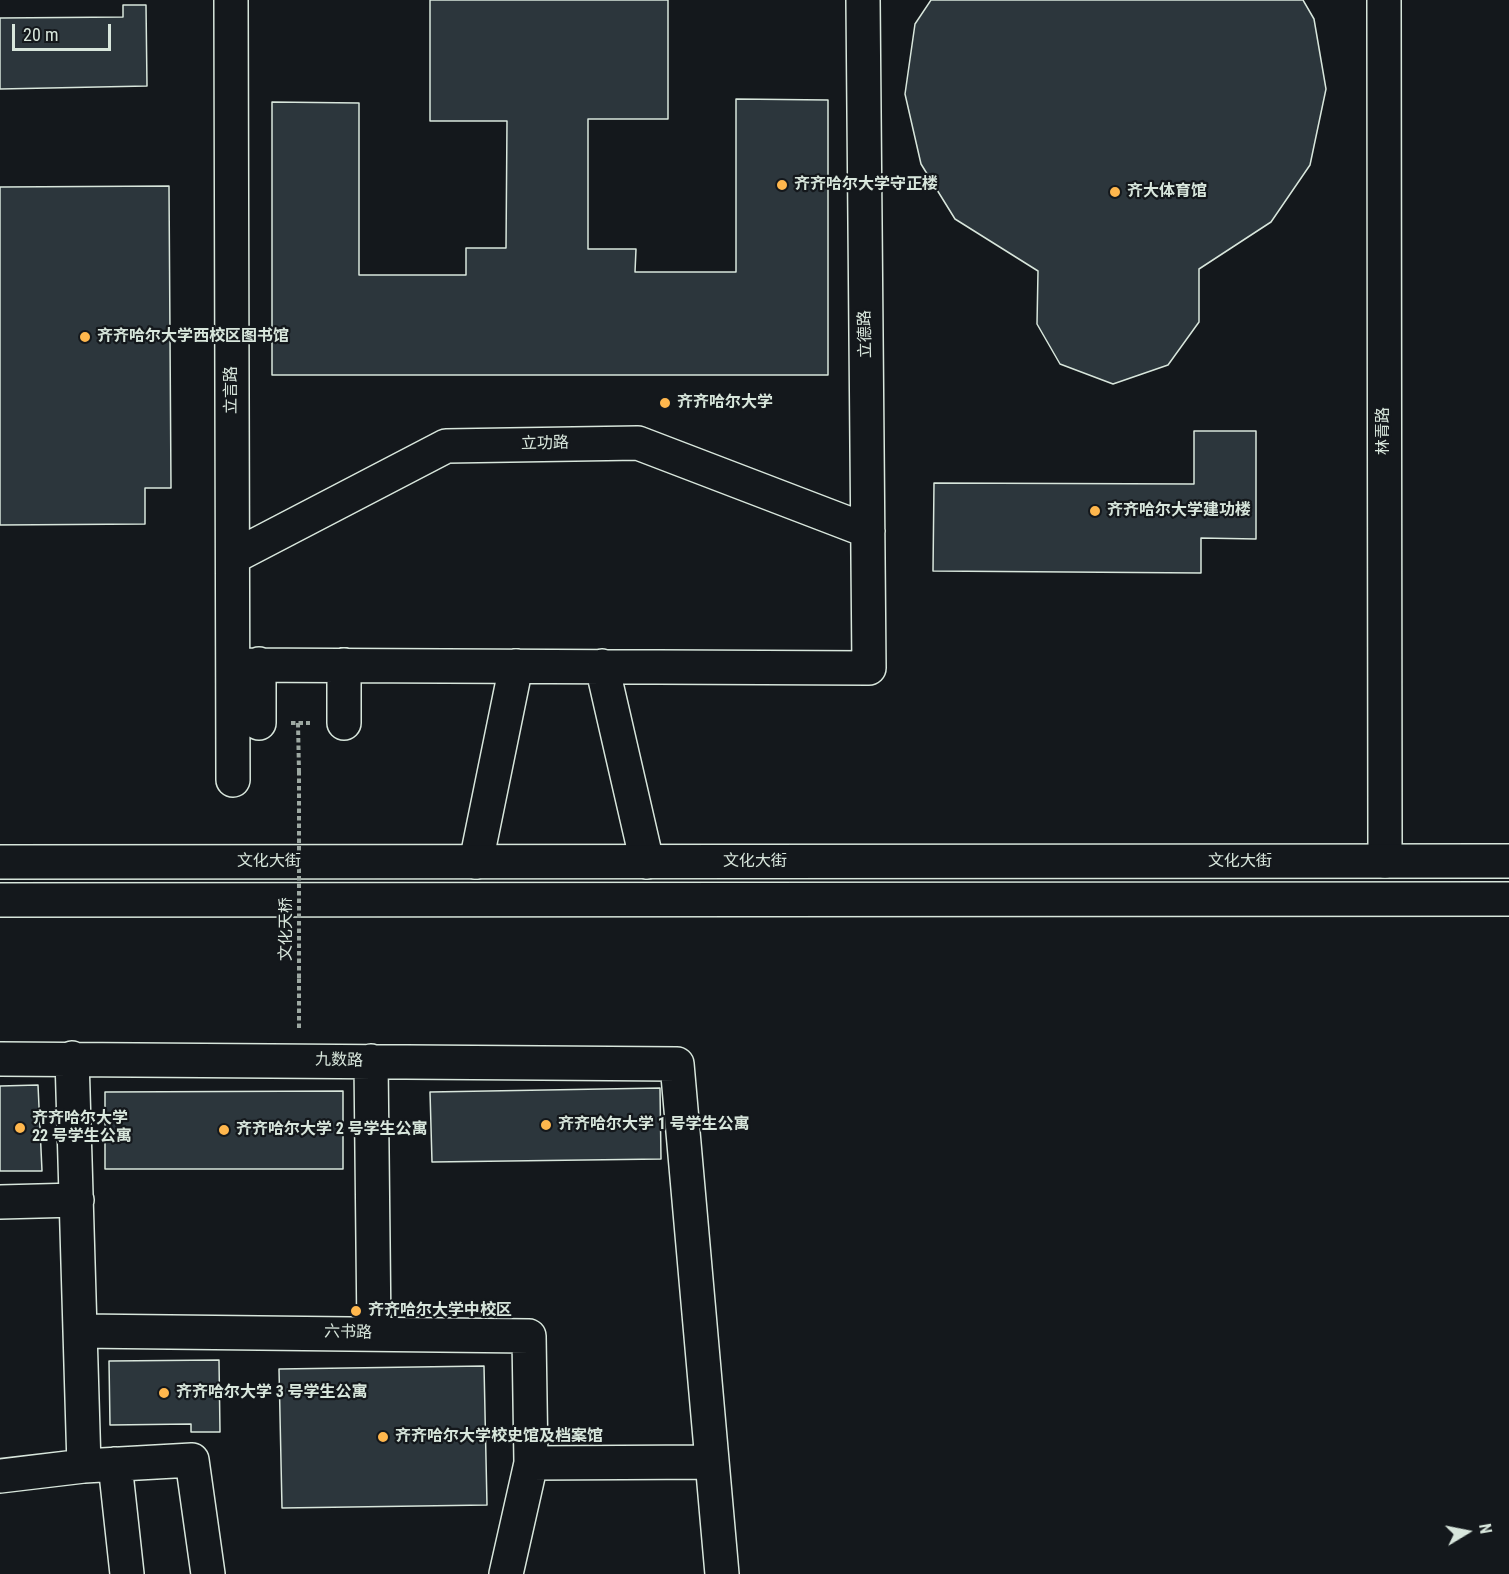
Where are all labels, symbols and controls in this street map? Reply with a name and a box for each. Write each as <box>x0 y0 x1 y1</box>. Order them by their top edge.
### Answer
scale bar <box>15 12 114 50</box>
text: 20 m <box>23 24 58 45</box>
place label: 齐齐哈尔大学守正楼 <box>794 175 938 195</box>
marker: 齐齐哈尔大学守正楼 <box>775 178 789 192</box>
place label: 齐大体育馆 <box>1127 182 1207 202</box>
marker: 齐大体育馆 <box>1108 185 1122 199</box>
street label: 立德路 <box>856 310 876 358</box>
place label: 齐齐哈尔大学西校区图书馆 <box>97 327 289 347</box>
marker: 齐齐哈尔大学西校区图书馆 <box>78 330 92 344</box>
street label: 立言路 <box>222 366 242 414</box>
place label: 齐齐哈尔大学 <box>677 393 773 413</box>
marker: 齐齐哈尔大学 <box>658 396 672 410</box>
street label: 林青路 <box>1374 407 1394 455</box>
street label: 立功路 <box>521 434 569 454</box>
place label: 齐齐哈尔大学建功楼 <box>1107 501 1251 521</box>
marker: 齐齐哈尔大学建功楼 <box>1088 504 1102 518</box>
street label: 文化大街 <box>237 852 301 872</box>
street label: 文化大街 <box>723 852 787 872</box>
street label: 文化大街 <box>1208 852 1272 872</box>
street label: 文化天桥 <box>277 897 297 961</box>
street label: 九数路 <box>315 1051 363 1071</box>
place label: 齐齐哈尔大学 22 号学生公寓 <box>32 1109 132 1147</box>
place label: 齐齐哈尔大学 1 号学生公寓 <box>558 1115 749 1135</box>
marker: 齐齐哈尔大学 1 号学生公寓 <box>539 1118 553 1132</box>
place label: 齐齐哈尔大学 2 号学生公寓 <box>236 1120 427 1140</box>
marker: 齐齐哈尔大学 22 号学生公寓 <box>13 1121 27 1135</box>
marker: 齐齐哈尔大学 2 号学生公寓 <box>217 1123 231 1137</box>
place label: 齐齐哈尔大学中校区 <box>368 1301 512 1321</box>
marker: 齐齐哈尔大学中校区 <box>349 1304 363 1318</box>
street label: 六书路 <box>324 1323 372 1343</box>
place label: 齐齐哈尔大学 3 号学生公寓 <box>176 1383 367 1403</box>
marker: 齐齐哈尔大学 3 号学生公寓 <box>157 1386 171 1400</box>
place label: 齐齐哈尔大学校史馆及档案馆 <box>395 1427 603 1447</box>
marker: 齐齐哈尔大学校史馆及档案馆 <box>376 1430 390 1444</box>
north arrow <box>1437 1502 1497 1562</box>
text: N <box>1475 1522 1495 1535</box>

